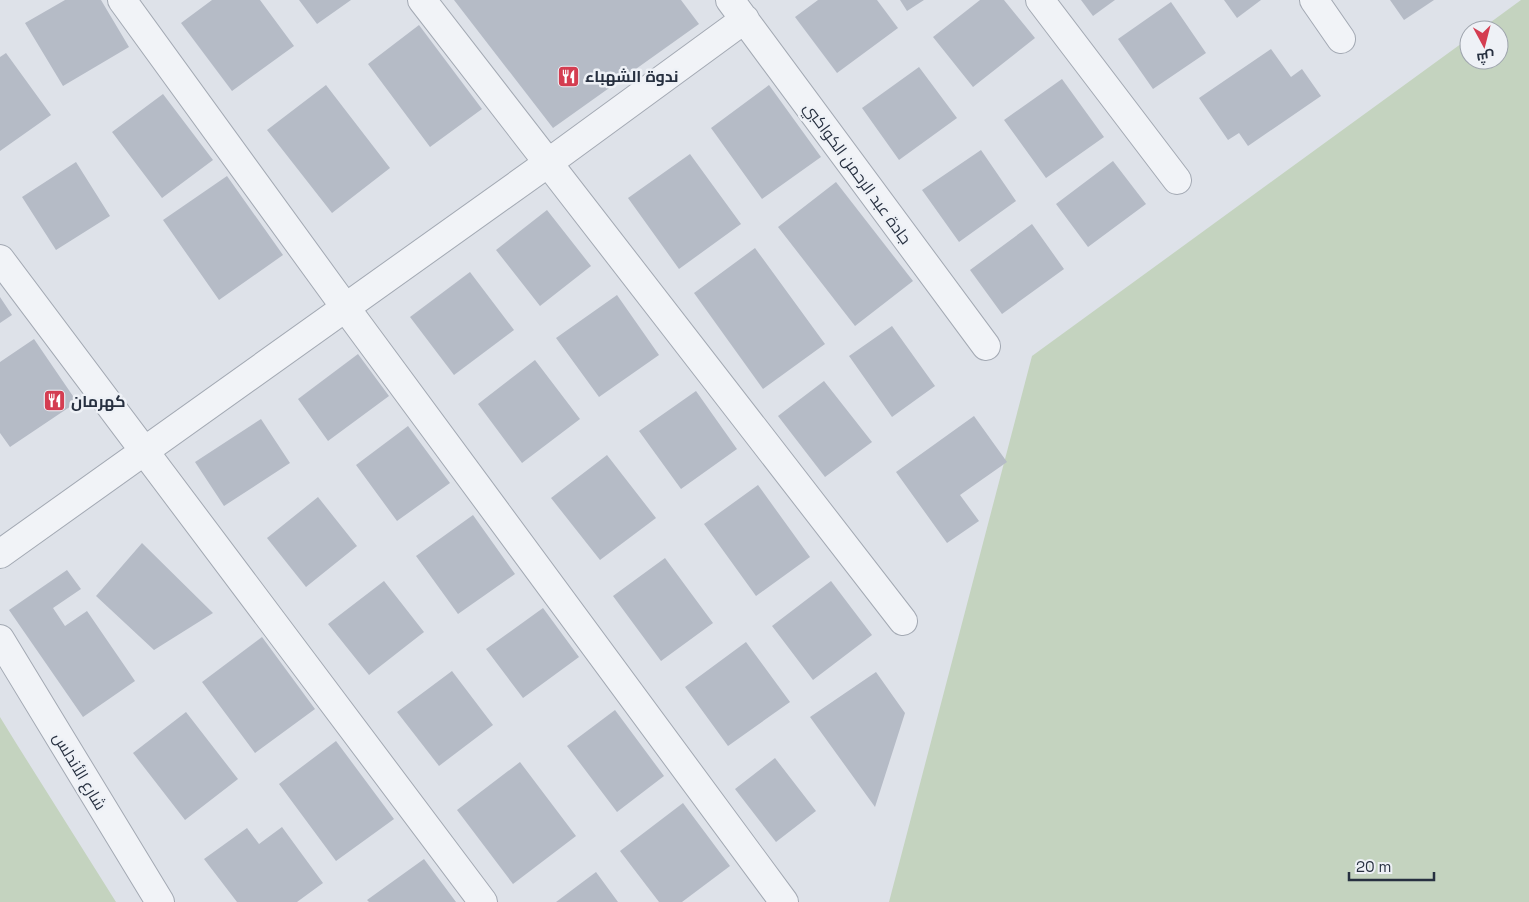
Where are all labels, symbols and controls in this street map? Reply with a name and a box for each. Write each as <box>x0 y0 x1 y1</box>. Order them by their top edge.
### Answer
north arrow <box>1459 20 1509 70</box>
text: ش <box>1476 48 1496 68</box>
restaurant icon: ندوة الشهباء <box>557 64 581 88</box>
place label: ندوة الشهباء <box>585 66 679 87</box>
street label: جادة عبد الرحمن الكواكبي <box>797 98 916 250</box>
restaurant icon: كهرمان <box>43 389 67 413</box>
place label: كهرمان <box>71 391 125 412</box>
street label: شارع الأندلس <box>47 729 111 814</box>
scale bar <box>1349 850 1434 882</box>
text: 20 m <box>1356 857 1391 876</box>

